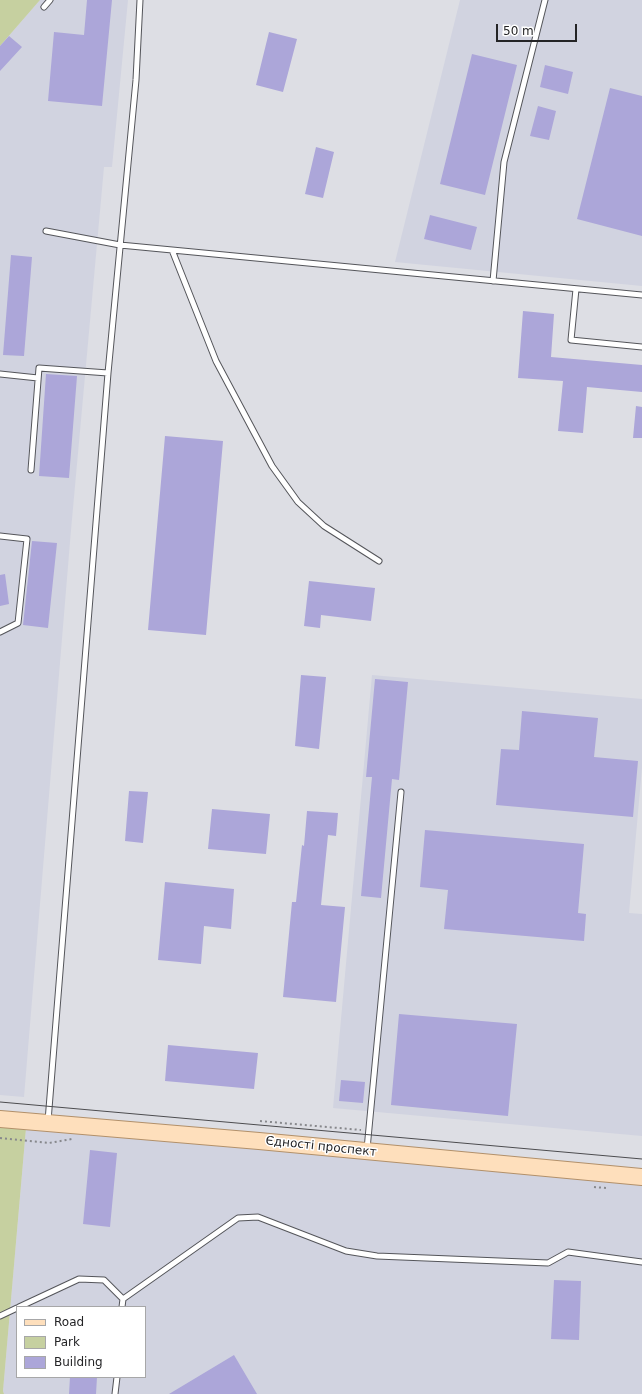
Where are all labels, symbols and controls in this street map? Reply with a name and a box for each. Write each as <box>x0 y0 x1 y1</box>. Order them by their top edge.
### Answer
scale bar <box>498 16 579 42</box>
text: 50 m <box>503 24 534 38</box>
street label: Єдності проспект <box>265 1134 377 1160</box>
legend <box>16 1306 146 1378</box>
text: Road <box>54 1315 84 1329</box>
text: Park <box>54 1335 80 1349</box>
text: Building <box>54 1355 103 1369</box>

